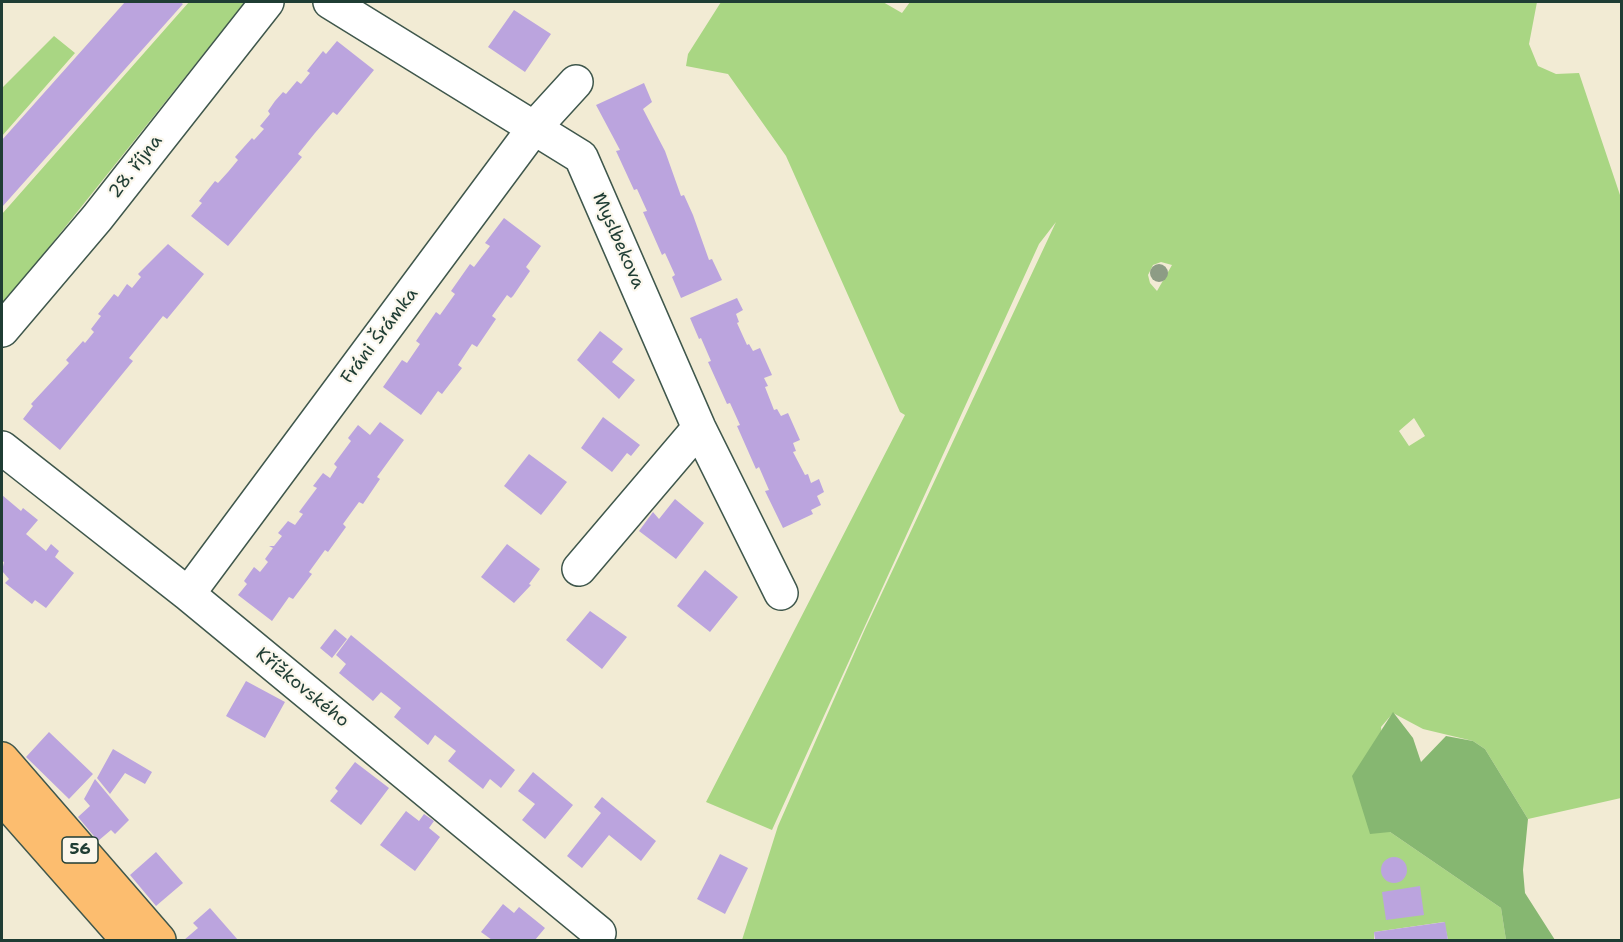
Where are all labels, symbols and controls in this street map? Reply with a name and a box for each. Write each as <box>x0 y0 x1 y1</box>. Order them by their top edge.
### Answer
street label: 28. října <box>105 131 167 203</box>
street label: Myslbekova <box>587 190 649 292</box>
street label: Fráni Šrámka <box>337 284 423 388</box>
street label: Křížkovského <box>251 644 353 732</box>
road number: 56 <box>62 837 98 863</box>

